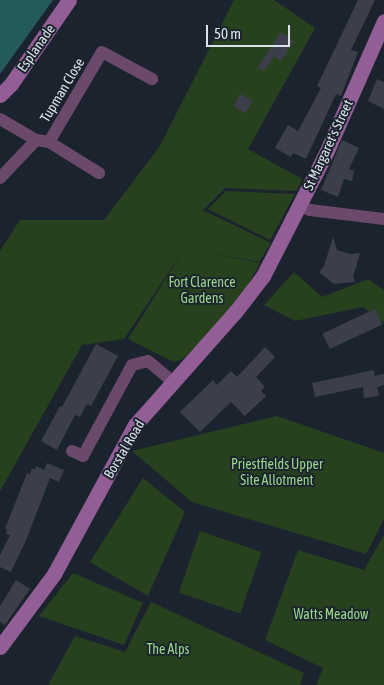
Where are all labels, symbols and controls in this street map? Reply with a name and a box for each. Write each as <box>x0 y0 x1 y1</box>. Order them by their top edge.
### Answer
scale bar <box>209 15 293 47</box>
street label: Esplanade <box>14 21 58 75</box>
text: 50 m <box>214 25 241 42</box>
street label: Tupman Close <box>36 55 88 125</box>
street label: St Margaret's Street <box>300 97 356 193</box>
park label: Fort Clarence Gardens <box>168 274 236 306</box>
street label: Borstal Road <box>100 417 148 481</box>
park label: Priestfields Upper Site Allotment <box>231 456 323 488</box>
park label: Watts Meadow <box>294 606 368 622</box>
park label: The Alps <box>146 641 190 657</box>

